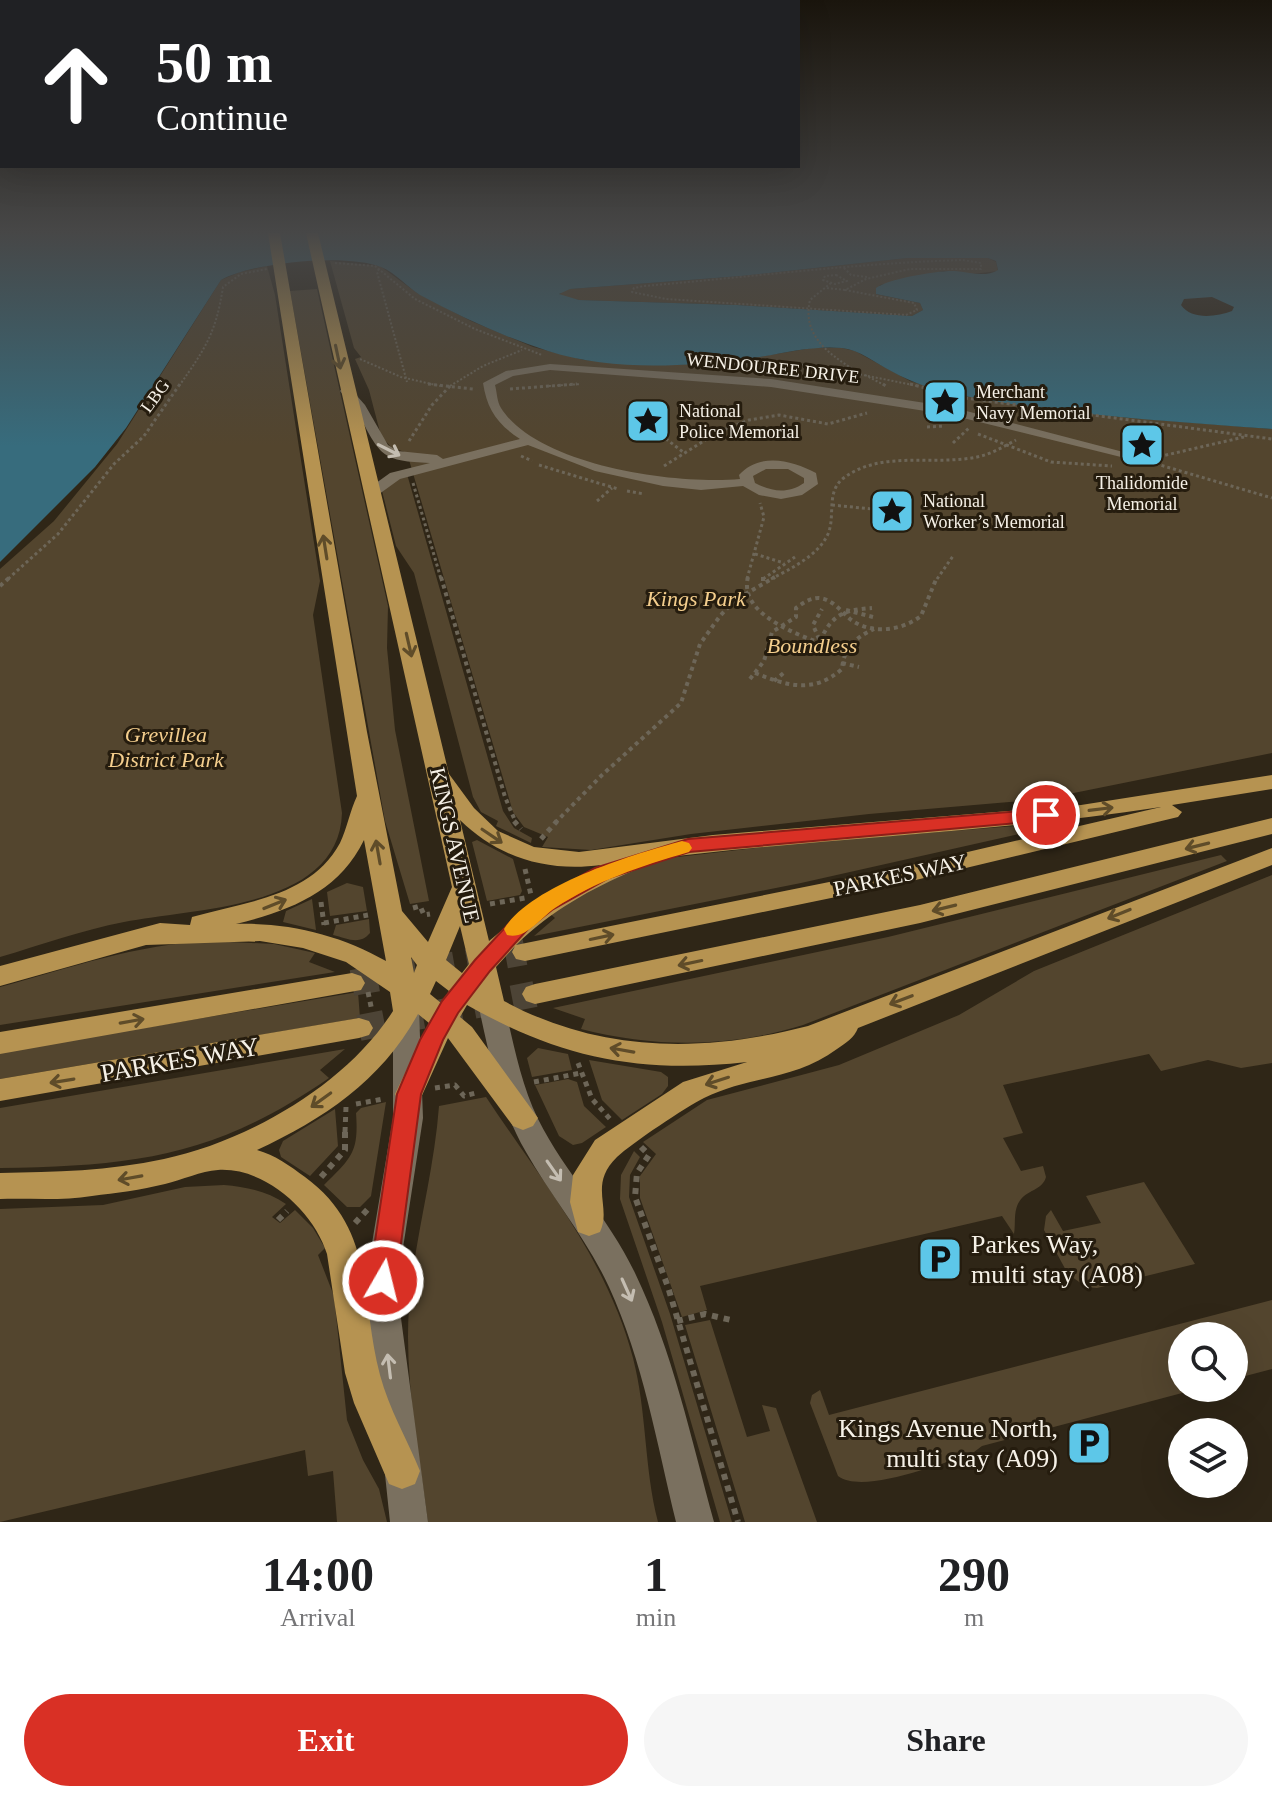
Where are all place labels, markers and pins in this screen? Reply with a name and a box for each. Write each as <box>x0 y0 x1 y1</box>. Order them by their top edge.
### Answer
place icon: Merchant Navy Memorial <box>921 378 969 426</box>
place label: Merchant Navy Memorial <box>976 382 1090 423</box>
place icon: National Police Memorial <box>624 397 672 445</box>
place label: National Police Memorial <box>679 401 799 442</box>
place icon: Thalidomide Memorial <box>1118 421 1166 469</box>
place label: Thalidomide Memorial <box>1096 473 1188 514</box>
place icon: National Worker’s Memorial <box>868 487 916 535</box>
place label: National Worker’s Memorial <box>923 491 1065 532</box>
pin <box>1012 781 1080 849</box>
place label: Parkes Way, multi stay (A08) <box>971 1230 1143 1289</box>
parking icon: Parkes Way, multi stay (A08) <box>916 1235 964 1283</box>
place label: Kings Avenue North, multi stay (A09) <box>838 1414 1058 1473</box>
parking icon: Kings Avenue North, multi stay (A09) <box>1065 1419 1113 1467</box>

